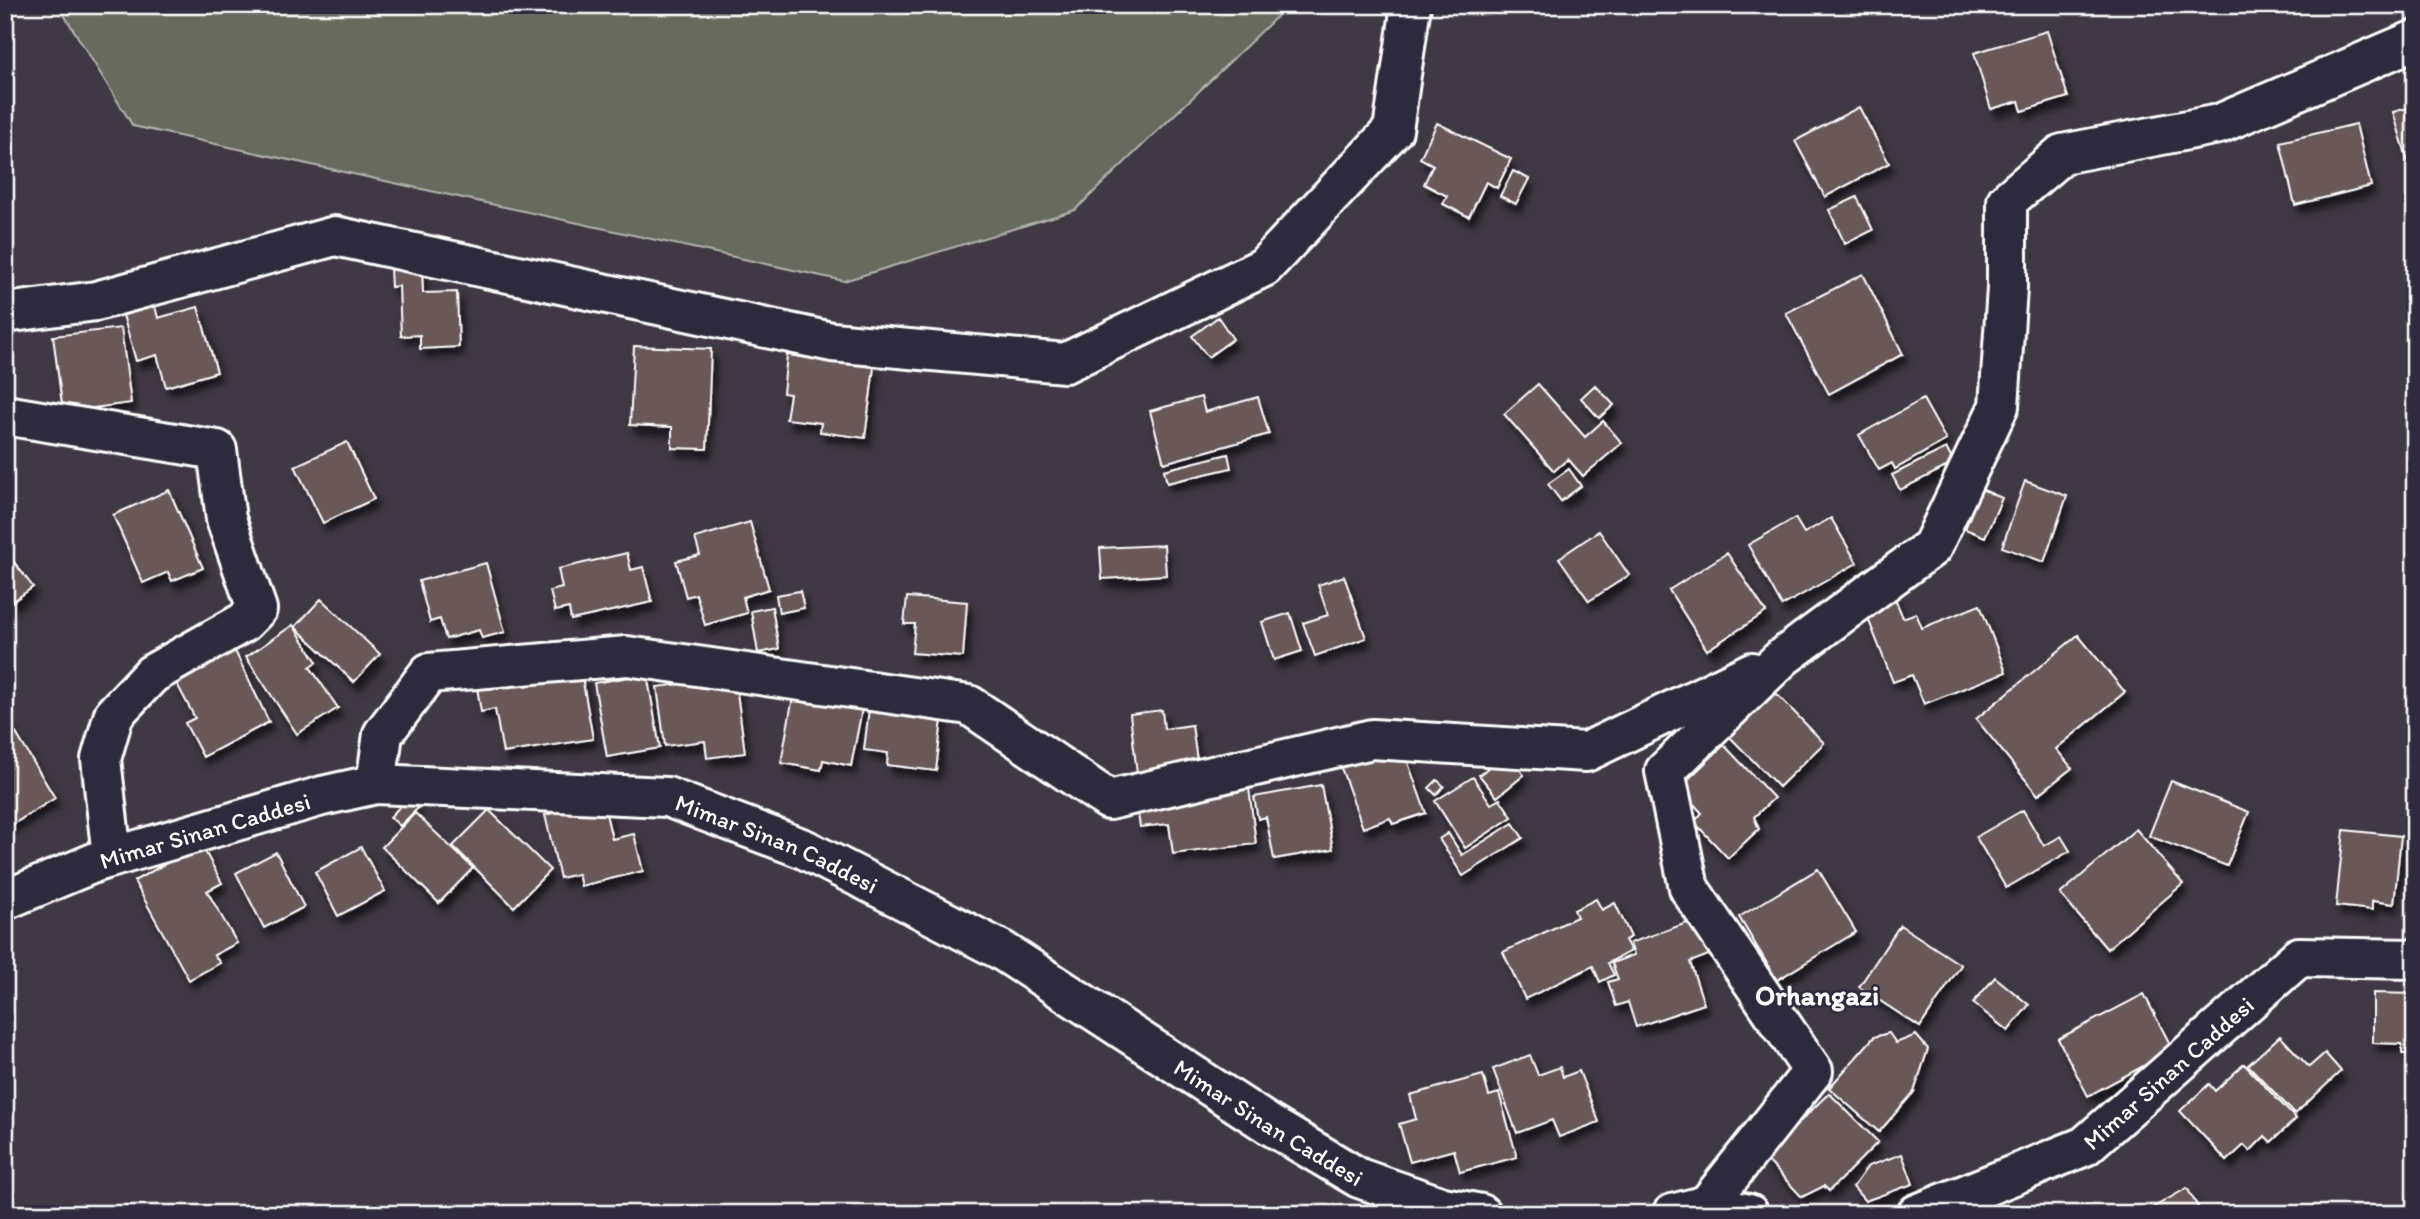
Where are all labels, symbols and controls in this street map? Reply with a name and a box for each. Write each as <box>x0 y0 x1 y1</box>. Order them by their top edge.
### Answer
street label: Mimar Sinan Caddesi <box>96 786 313 875</box>
street label: Mimar Sinan Caddesi <box>672 787 883 899</box>
district label: Orhangazi <box>1755 978 1879 1012</box>
street label: Mimar Sinan Caddesi <box>2077 990 2259 1156</box>
street label: Mimar Sinan Caddesi <box>1169 1052 1369 1192</box>

